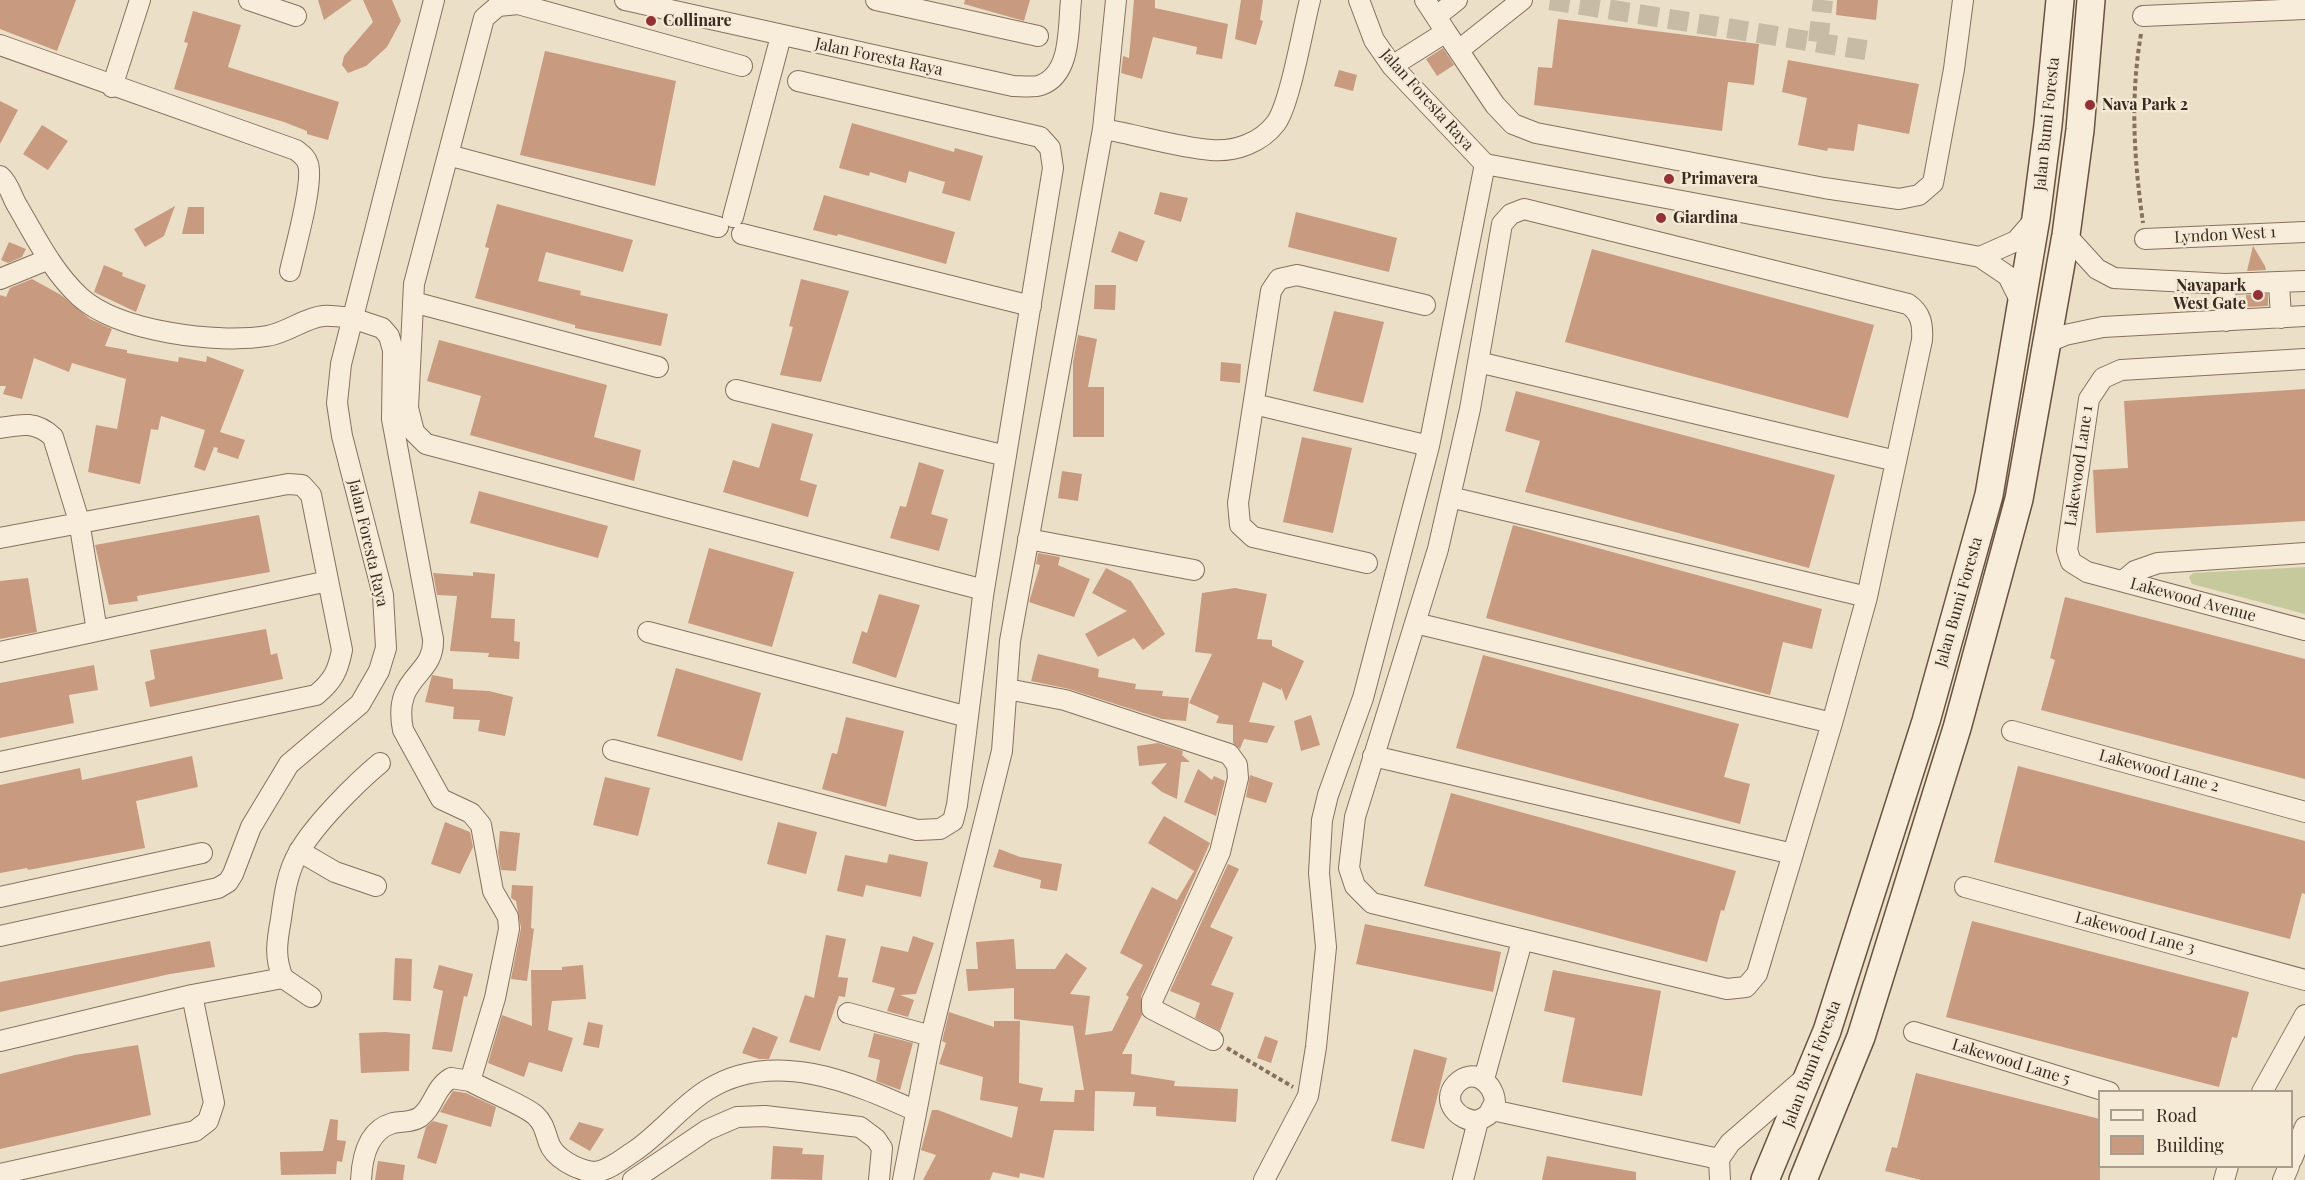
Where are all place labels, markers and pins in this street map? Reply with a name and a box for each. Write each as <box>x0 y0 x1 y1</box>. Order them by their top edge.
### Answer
place label: Collinare <box>663 11 732 31</box>
marker: Collinare <box>644 14 658 28</box>
place label: Nava Park 2 <box>2102 95 2188 115</box>
marker: Nava Park 2 <box>2083 98 2097 112</box>
place label: Primavera <box>1681 169 1758 189</box>
marker: Primavera <box>1662 172 1676 186</box>
place label: Giardina <box>1673 208 1738 228</box>
marker: Giardina <box>1654 211 1668 225</box>
place label: Navapark West Gate <box>2173 276 2246 314</box>
marker: Navapark West Gate <box>2251 288 2265 302</box>

